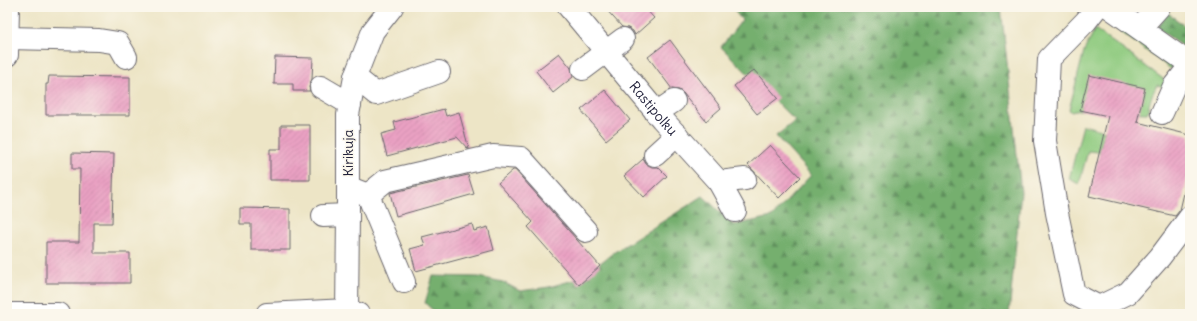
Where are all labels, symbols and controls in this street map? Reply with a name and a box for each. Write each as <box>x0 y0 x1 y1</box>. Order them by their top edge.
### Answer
street label: Rastipolku <box>626 78 682 139</box>
street label: Kirikuja <box>339 129 357 177</box>

